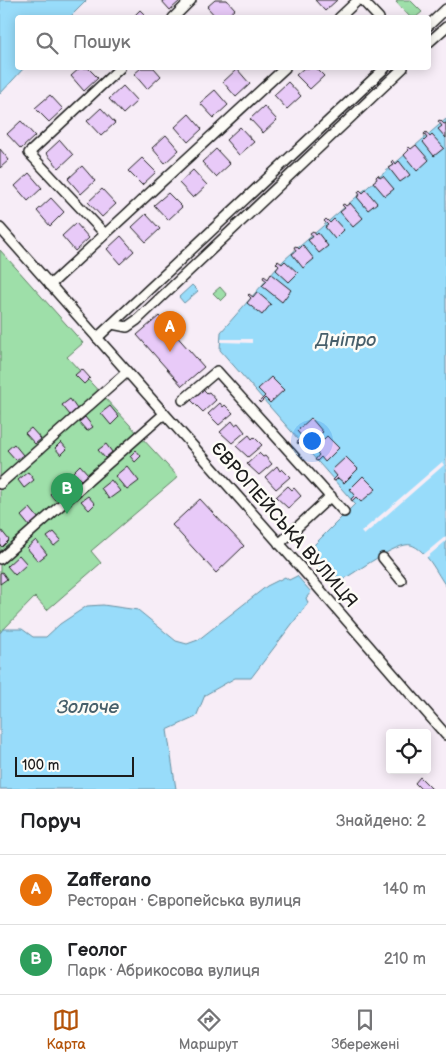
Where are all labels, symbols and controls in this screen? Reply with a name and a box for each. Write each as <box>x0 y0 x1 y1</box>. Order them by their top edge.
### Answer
search box <box>15 15 431 70</box>
icon: search <box>33 29 61 57</box>
text: Пошук <box>73 31 131 54</box>
pin: A <box>154 311 186 352</box>
water label: Дніпро <box>315 329 376 352</box>
your location <box>299 428 325 454</box>
street label: ЄВРОПЕЙСЬКА ВУЛИЦЯ <box>206 438 362 612</box>
pin: B <box>51 473 83 514</box>
water label: Золоче <box>57 696 120 719</box>
map controls <box>386 729 431 774</box>
button: locate <box>386 729 431 774</box>
scale bar <box>15 754 134 777</box>
text: 100 m <box>22 757 59 774</box>
text: Поруч <box>20 809 81 834</box>
text: Знайдено: 2 <box>336 812 426 831</box>
text: Zafferano <box>67 869 151 892</box>
text: A <box>31 880 41 899</box>
text: 140 m <box>383 880 426 899</box>
text: Ресторан · Європейська вулиця <box>67 892 301 911</box>
text: Геолог <box>67 939 127 962</box>
text: B <box>30 950 42 969</box>
text: 210 m <box>384 950 426 969</box>
text: Парк · Абрикосова вулиця <box>67 962 260 981</box>
tab: Карта <box>46 1006 86 1053</box>
tab: Маршрут <box>179 1006 238 1053</box>
tab: Збережені <box>331 1006 400 1053</box>

